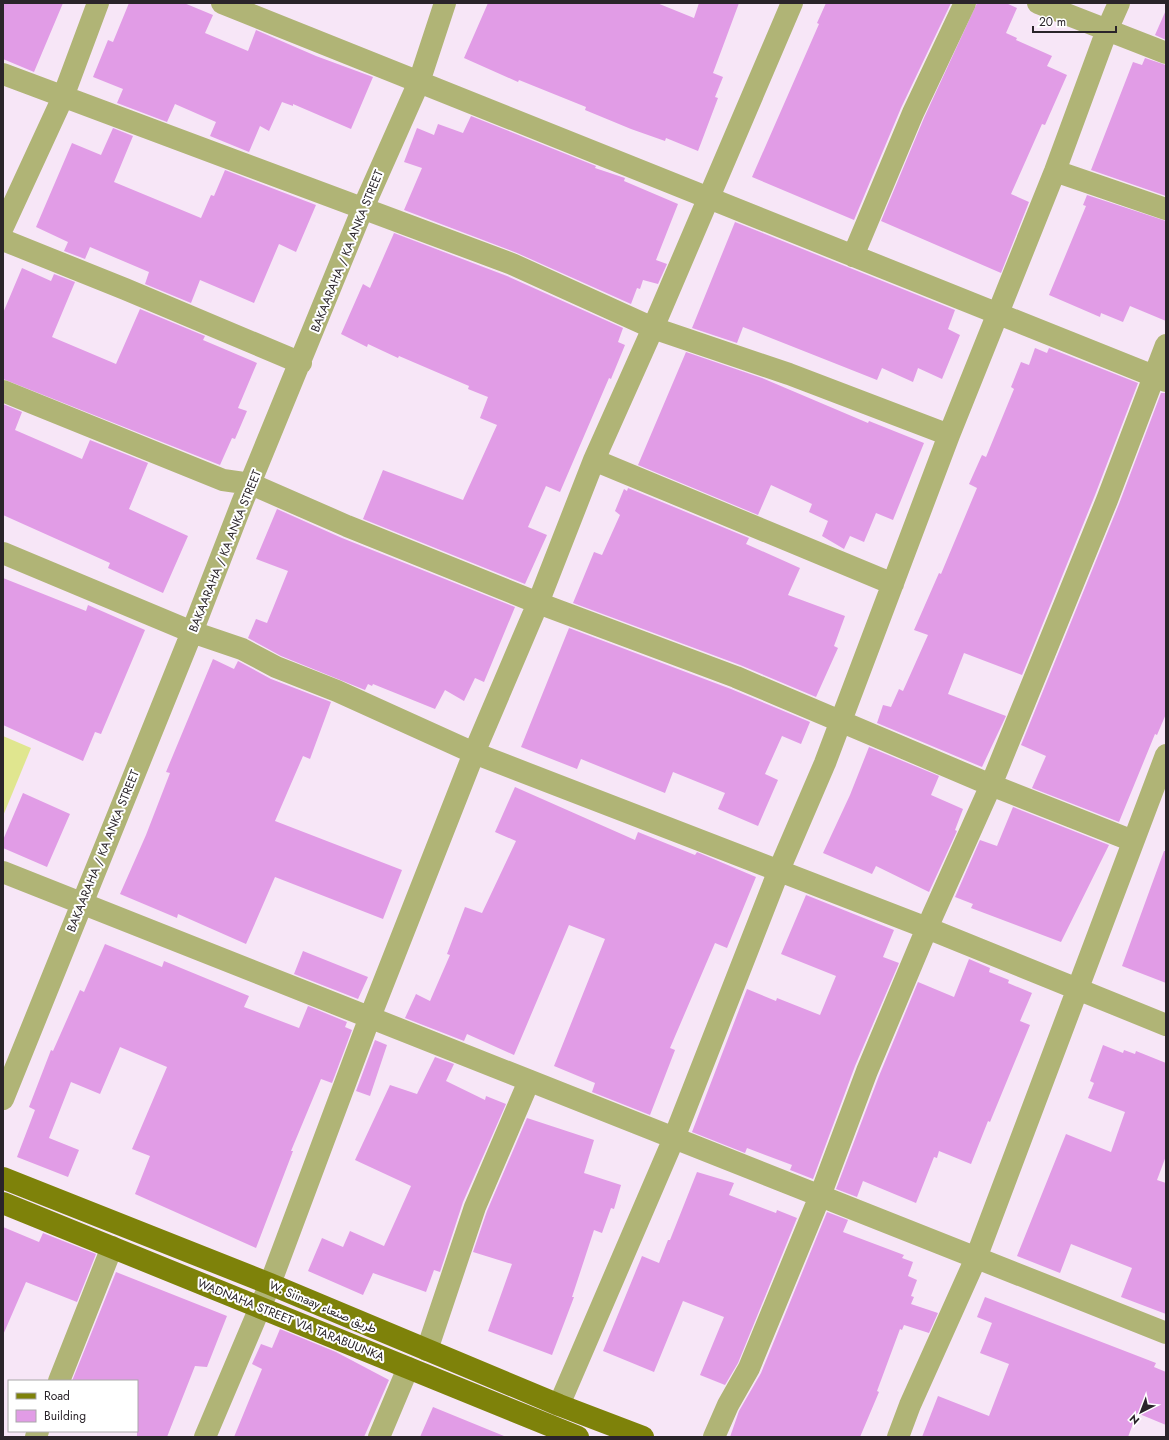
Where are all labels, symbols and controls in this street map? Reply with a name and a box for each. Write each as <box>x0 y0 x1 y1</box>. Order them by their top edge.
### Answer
scale bar <box>1033 8 1116 34</box>
text: 20 m <box>1039 13 1066 31</box>
street label: BAKAARAHA / KA ANKA STREET <box>306 167 388 335</box>
street label: BAKAARAHA / KA ANKA STREET <box>184 467 266 635</box>
street label: BAKAARAHA / KA ANKA STREET <box>62 767 144 935</box>
street label: WADNAHA STREET VIA TARABUUNKA <box>195 1274 387 1366</box>
street label: W. Siinaay طريق صنعاء <box>266 1276 380 1338</box>
legend <box>8 1380 138 1432</box>
text: Road <box>44 1387 70 1405</box>
north arrow <box>1121 1392 1161 1432</box>
text: Building <box>44 1407 86 1425</box>
text: N <box>1126 1411 1143 1428</box>

